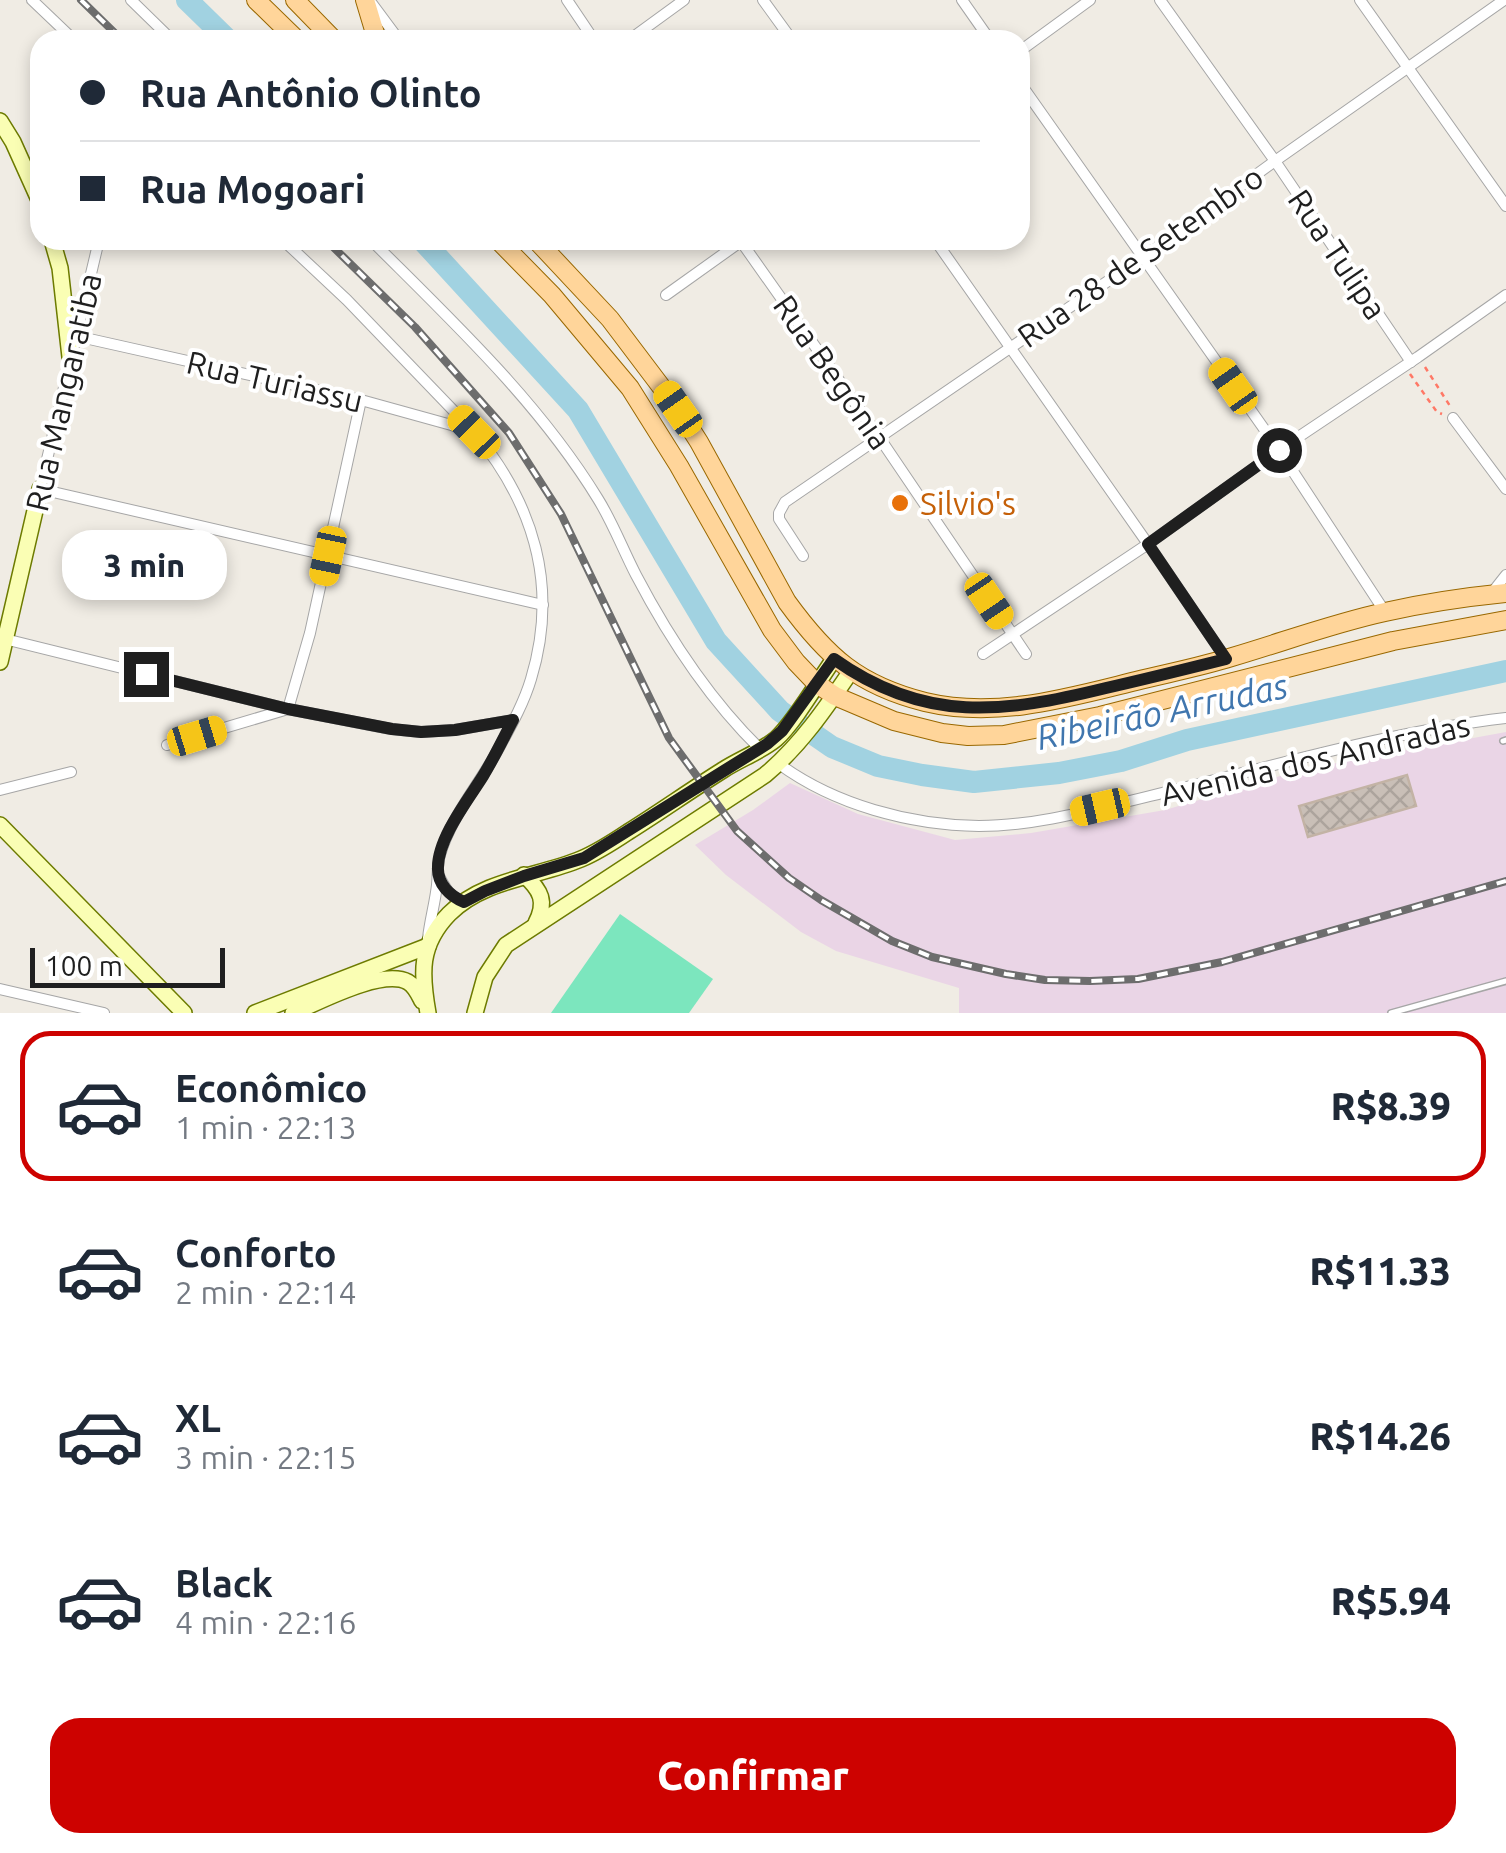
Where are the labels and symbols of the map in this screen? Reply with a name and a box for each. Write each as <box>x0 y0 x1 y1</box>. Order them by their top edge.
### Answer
street label: Rua 28 de Setembro <box>1011 158 1269 354</box>
street label: Rua Tulipa <box>1282 182 1394 326</box>
street label: Rua Mangaratiba <box>18 269 108 515</box>
street label: Rua Begônia <box>767 288 899 456</box>
street label: Rua Turiassu <box>183 343 367 419</box>
car <box>1204 353 1262 419</box>
car <box>649 376 707 442</box>
car <box>442 400 506 464</box>
route start <box>1257 428 1302 473</box>
place label: Silvio's <box>920 485 1016 521</box>
marker: Silvio's <box>889 492 911 514</box>
car <box>307 524 349 588</box>
callout: 3 min <box>64 529 228 599</box>
car <box>960 568 1018 634</box>
route end <box>124 652 169 697</box>
water label: Ribeirão Arrudas <box>1033 665 1292 757</box>
street label: Avenida dos Andradas <box>1157 706 1473 812</box>
car <box>164 713 230 759</box>
car <box>1067 786 1133 828</box>
scale bar <box>30 943 225 988</box>

